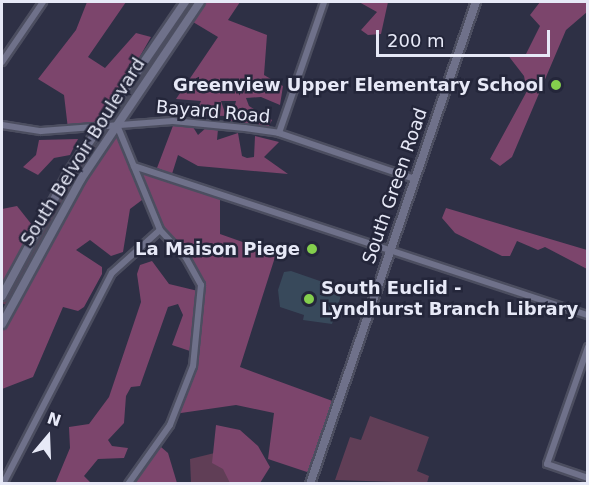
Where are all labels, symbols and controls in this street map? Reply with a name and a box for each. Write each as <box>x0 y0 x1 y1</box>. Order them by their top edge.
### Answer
scale bar <box>379 18 553 56</box>
text: 200 m <box>387 30 445 51</box>
street label: South Belvoir Boulevard <box>16 54 150 250</box>
place label: Greenview Upper Elementary School <box>173 74 544 96</box>
marker: Greenview Upper Elementary School <box>549 78 563 92</box>
street label: Bayard Road <box>155 96 271 128</box>
street label: South Green Road <box>358 105 432 267</box>
place label: La Maison Piege <box>135 238 300 260</box>
marker: La Maison Piege <box>305 242 319 256</box>
place label: South Euclid - Lyndhurst Branch Library <box>321 278 578 320</box>
marker: South Euclid - Lyndhurst Branch Library <box>302 292 316 306</box>
north arrow <box>18 407 78 467</box>
text: N <box>45 408 63 431</box>

